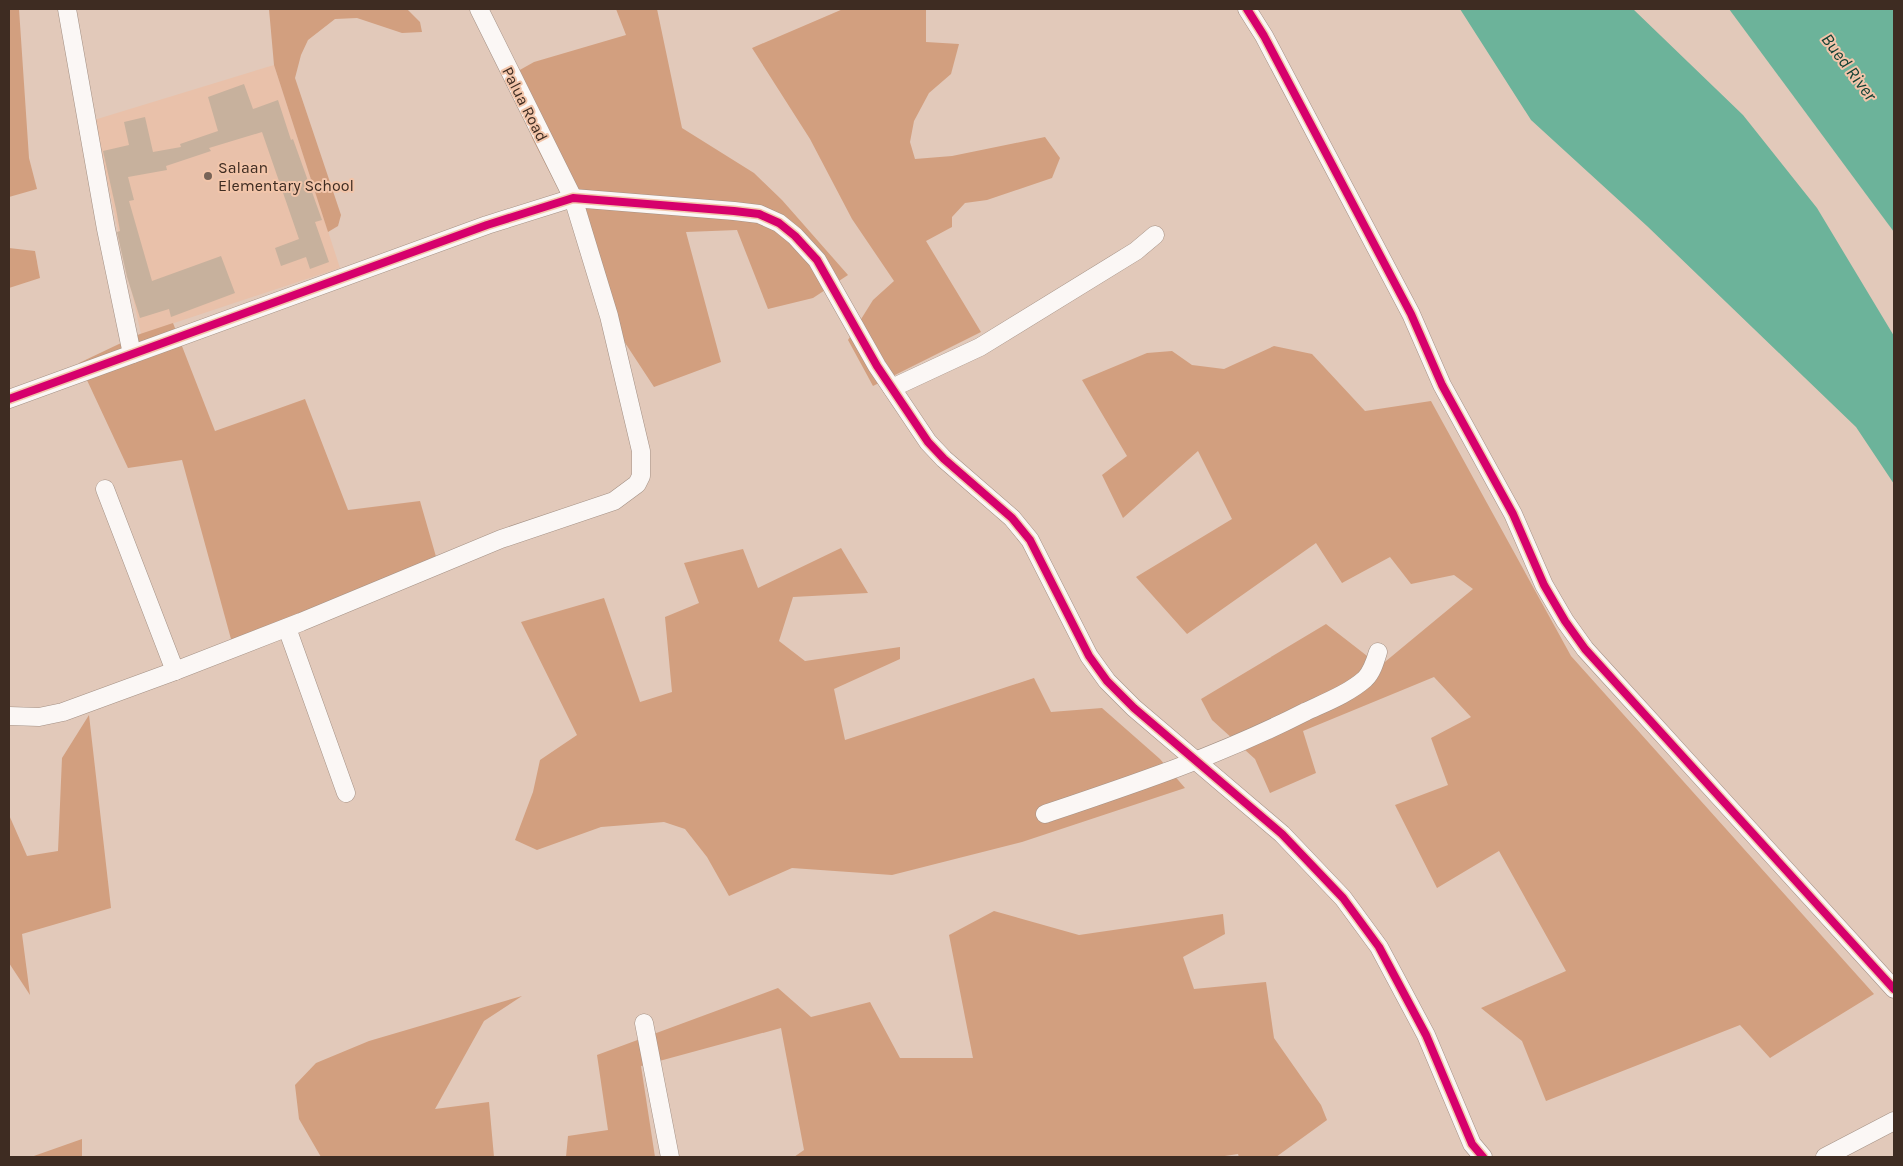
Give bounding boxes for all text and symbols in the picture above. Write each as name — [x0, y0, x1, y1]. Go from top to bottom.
water label: Bued River — [1816, 29, 1882, 106]
street label: Palua Road — [498, 63, 552, 145]
place label: Salaan Elementary School — [218, 158, 354, 195]
marker: Salaan Elementary School — [202, 170, 214, 182]

